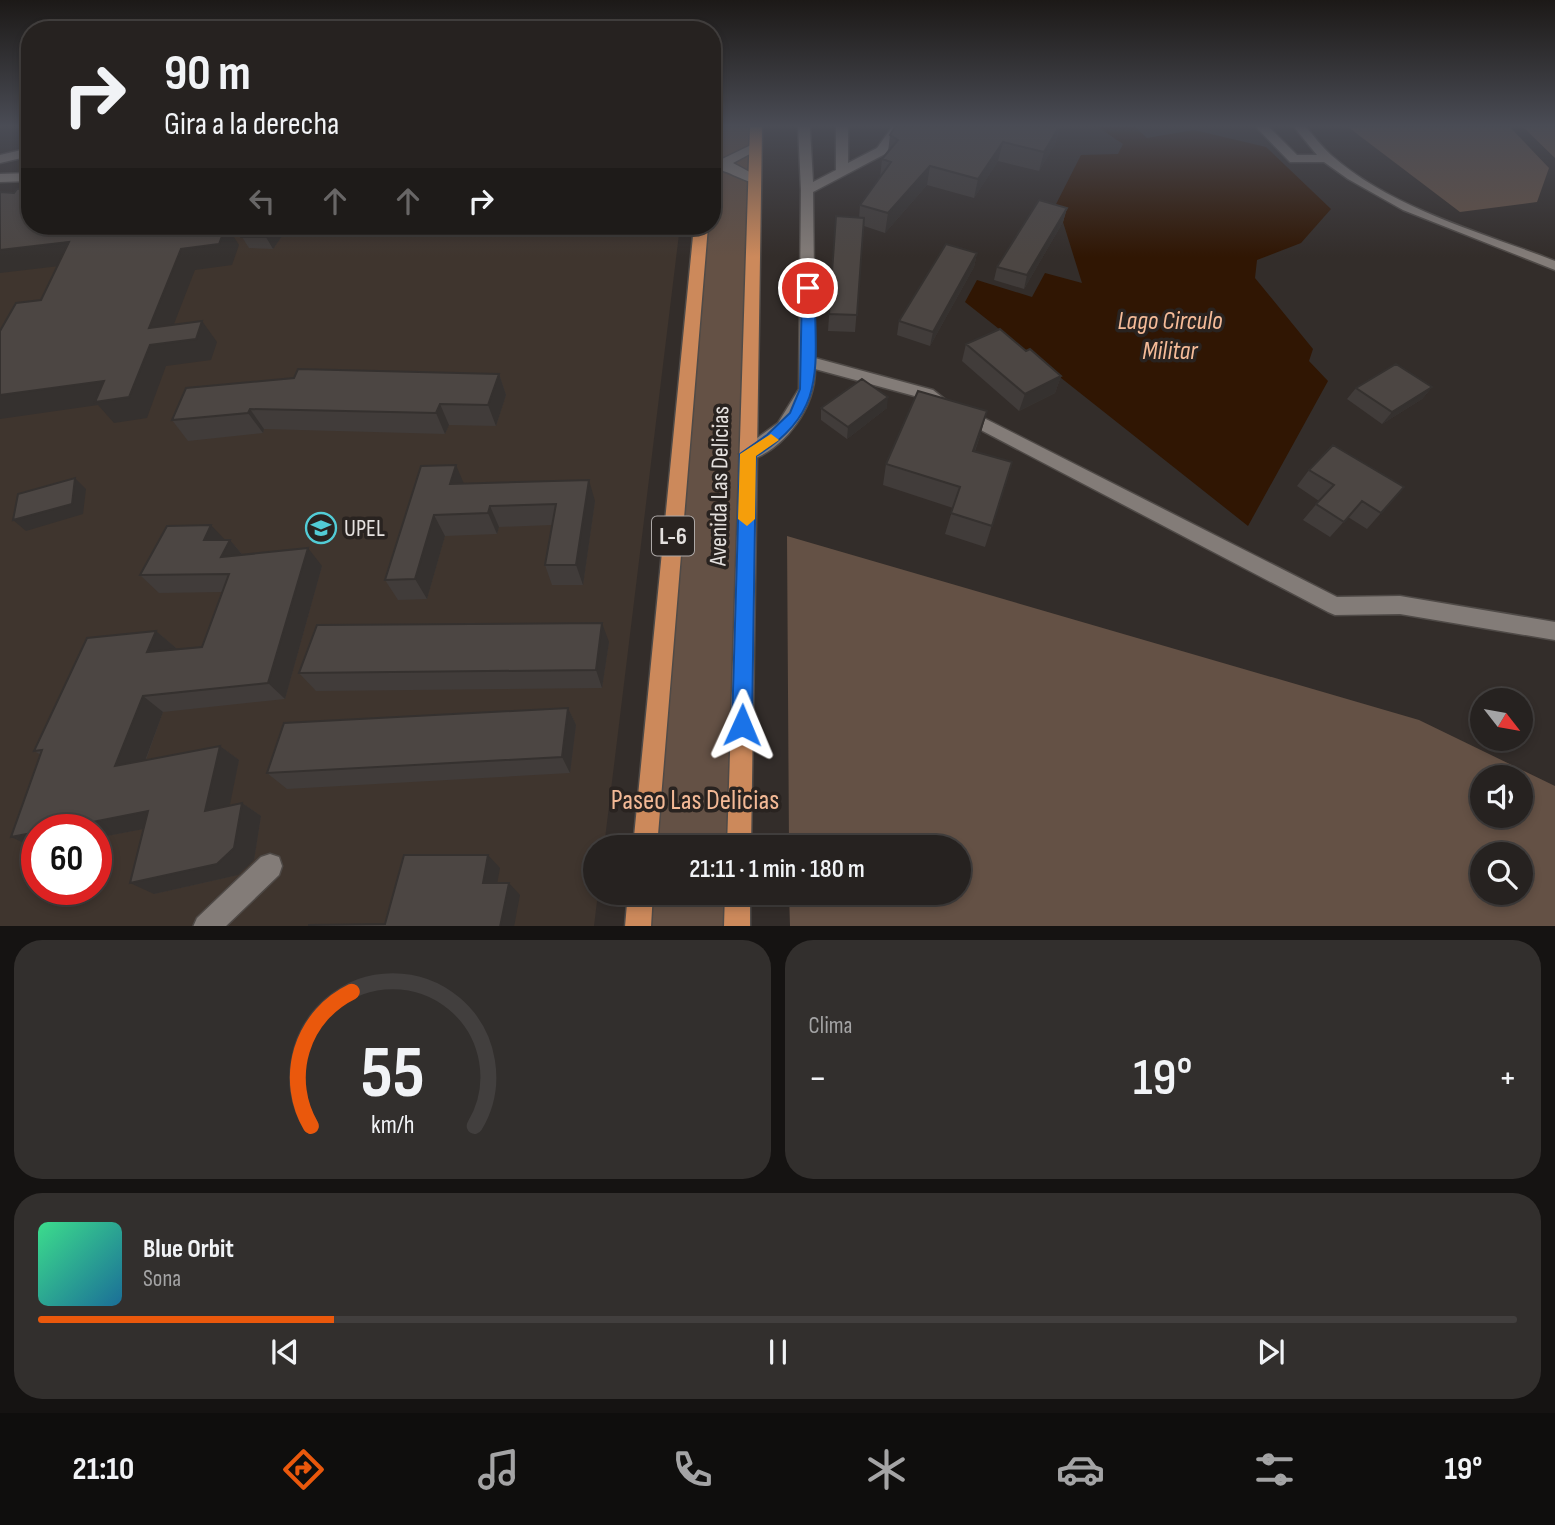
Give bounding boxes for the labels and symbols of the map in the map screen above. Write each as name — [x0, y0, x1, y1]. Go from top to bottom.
pin — [778, 258, 838, 318]
water label: Lago Circulo Militar — [1117, 306, 1223, 367]
street label: Avenida Las Delicias — [704, 406, 735, 567]
school or university icon: UPEL — [304, 511, 338, 545]
place label: UPEL — [344, 514, 385, 543]
road number: L-6 — [652, 516, 694, 556]
position arrow — [705, 688, 779, 762]
north arrow — [1470, 688, 1533, 751]
park label: Paseo Las Delicias — [611, 784, 779, 817]
speed limit sign: 60 — [21, 814, 112, 905]

